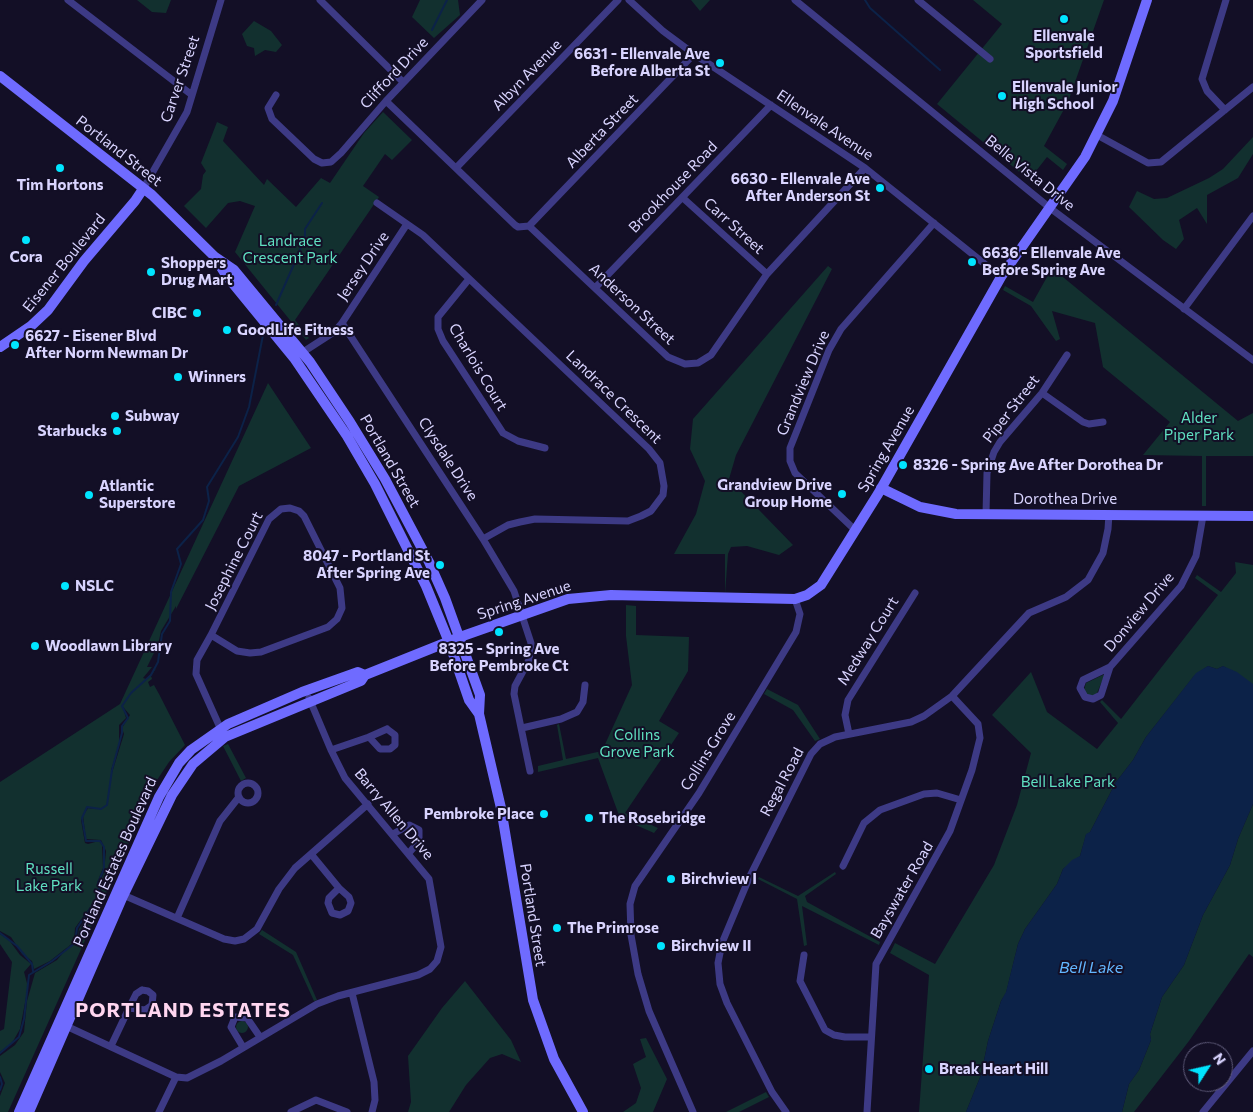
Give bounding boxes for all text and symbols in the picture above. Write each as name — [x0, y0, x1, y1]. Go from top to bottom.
marker: Ellenvale Sportsfield — [1058, 13, 1070, 25]
place label: Ellenvale Sportsfield — [1025, 27, 1103, 62]
street label: Carver Street — [157, 33, 203, 125]
street label: Clifford Drive — [356, 33, 432, 113]
street label: Albyn Avenue — [489, 36, 565, 114]
place label: 6631 - Ellenvale Ave Before Alberta St — [574, 45, 710, 80]
marker: 6631 - Ellenvale Ave Before Alberta St — [714, 57, 726, 69]
place label: Ellenvale Junior High School — [1012, 78, 1118, 113]
street label: Ellenvale Avenue — [773, 86, 877, 164]
street label: Alberta Street — [562, 90, 642, 172]
marker: Ellenvale Junior High School — [996, 90, 1008, 102]
street label: Portland Street — [72, 112, 166, 190]
street label: Belle Vista Drive — [982, 131, 1078, 215]
street label: Brookhouse Road — [625, 138, 721, 236]
marker: Tim Hortons — [54, 162, 66, 174]
place label: 6630 - Ellenvale Ave After Anderson St — [731, 170, 870, 205]
place label: Tim Hortons — [16, 176, 104, 194]
marker: 6630 - Ellenvale Ave After Anderson St — [874, 182, 886, 194]
street label: Carr Street — [700, 194, 768, 258]
street label: Eisener Boulevard — [19, 210, 109, 316]
street label: Jersey Drive — [333, 228, 393, 304]
park label: Landrace Crescent Park — [242, 232, 338, 267]
marker: Cora — [20, 234, 32, 246]
place label: 6636 - Ellenvale Ave Before Spring Ave — [982, 244, 1121, 279]
place label: Cora — [9, 248, 43, 266]
place label: Shoppers Drug Mart — [161, 254, 233, 289]
marker: 6636 - Ellenvale Ave Before Spring Ave — [966, 256, 978, 268]
street label: Anderson Street — [585, 260, 679, 348]
marker: Shoppers Drug Mart — [145, 266, 157, 278]
place label: CIBC — [152, 304, 187, 322]
marker: CIBC — [191, 307, 203, 319]
street label: Charlois Court — [445, 320, 511, 414]
place label: GoodLife Fitness — [237, 321, 354, 339]
marker: GoodLife Fitness — [221, 324, 233, 336]
place label: 6627 - Eisener Blvd After Norm Newman Dr — [25, 327, 188, 362]
street label: Grandview Drive — [773, 328, 833, 438]
marker: 6627 - Eisener Blvd After Norm Newman Dr — [9, 339, 21, 351]
street label: Landrace Crescent — [562, 347, 666, 447]
place label: Winners — [188, 368, 246, 386]
marker: Winners — [172, 371, 184, 383]
street label: Piper Street — [979, 371, 1043, 447]
street label: Spring Avenue — [854, 402, 918, 496]
place label: Subway — [125, 407, 179, 425]
park label: Alder Piper Park — [1164, 409, 1234, 444]
marker: Subway — [109, 410, 121, 422]
street label: Portland Street — [356, 411, 424, 511]
street label: Clysdale Drive — [414, 414, 482, 504]
place label: Starbucks — [37, 422, 107, 440]
marker: Starbucks — [111, 425, 123, 437]
place label: 8326 - Spring Ave After Dorothea Dr — [913, 456, 1163, 474]
marker: 8326 - Spring Ave After Dorothea Dr — [897, 459, 909, 471]
place label: Grandview Drive Group Home — [717, 476, 832, 511]
place label: Atlantic Superstore — [99, 477, 175, 512]
marker: Grandview Drive Group Home — [836, 488, 848, 500]
marker: Atlantic Superstore — [83, 489, 95, 501]
street label: Dorothea Drive — [1013, 490, 1117, 508]
street label: Josephine Court — [201, 509, 267, 613]
place label: 8047 - Portland St After Spring Ave — [303, 547, 430, 582]
marker: 8047 - Portland St After Spring Ave — [434, 559, 446, 571]
street label: Donview Drive — [1100, 568, 1178, 656]
street label: Spring Avenue — [475, 576, 573, 624]
place label: NSLC — [75, 577, 114, 595]
marker: NSLC — [59, 580, 71, 592]
street label: Medway Court — [834, 593, 902, 689]
marker: 8325 - Spring Ave Before Pembroke Ct — [493, 626, 505, 638]
place label: Woodlawn Library — [45, 637, 172, 655]
marker: Woodlawn Library — [29, 640, 41, 652]
place label: 8325 - Spring Ave Before Pembroke Ct — [429, 640, 569, 675]
street label: Collins Grove — [677, 708, 739, 794]
park label: Collins Grove Park — [599, 726, 675, 761]
street label: Regal Road — [756, 745, 808, 819]
street label: Barry Allen Drive — [351, 765, 437, 863]
park label: Bell Lake Park — [1021, 773, 1115, 791]
street label: Portland Estates Boulevard — [69, 774, 161, 950]
place label: Pembroke Place — [424, 805, 534, 823]
marker: Pembroke Place — [538, 808, 550, 820]
place label: The Rosebridge — [599, 809, 706, 827]
marker: The Rosebridge — [583, 812, 595, 824]
street label: Bayswater Road — [867, 838, 937, 942]
park label: Russell Lake Park — [16, 860, 82, 895]
street label: Portland Street — [516, 862, 550, 968]
place label: Birchview I — [681, 870, 757, 888]
marker: Birchview I — [665, 873, 677, 885]
place label: The Primrose — [567, 919, 659, 937]
marker: The Primrose — [551, 922, 563, 934]
place label: Birchview II — [671, 937, 752, 955]
marker: Birchview II — [655, 940, 667, 952]
water label: Bell Lake — [1059, 958, 1123, 978]
district label: PORTLAND ESTATES — [73, 998, 293, 1022]
north arrow — [1183, 1042, 1233, 1092]
text: N — [1210, 1050, 1230, 1068]
place label: Break Heart Hill — [939, 1060, 1048, 1078]
marker: Break Heart Hill — [923, 1063, 935, 1075]

